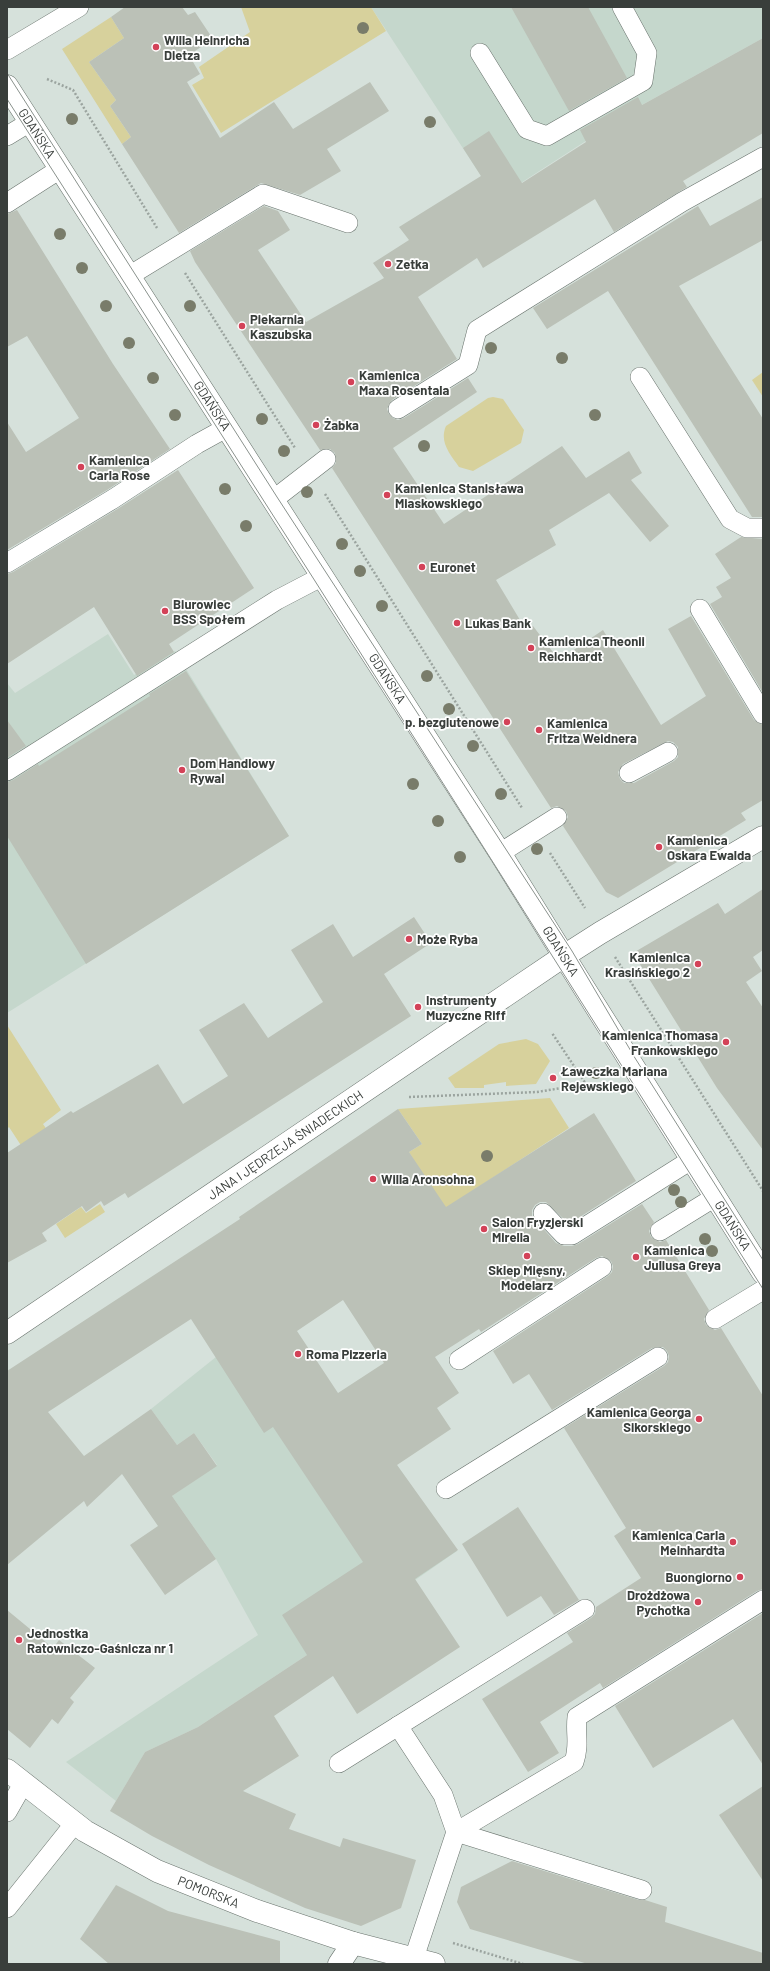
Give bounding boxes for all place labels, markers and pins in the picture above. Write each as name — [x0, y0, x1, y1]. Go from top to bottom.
place label: Willa Heinricha Dietza — [164, 32, 250, 63]
marker: Willa Heinricha Dietza — [151, 42, 161, 52]
place label: Zetka — [396, 256, 429, 272]
marker: Zetka — [383, 259, 393, 269]
place label: Piekarnia Kaszubska — [250, 311, 312, 342]
marker: Piekarnia Kaszubska — [237, 321, 247, 331]
place label: Kamienica Maxa Rosentala — [359, 367, 449, 398]
marker: Kamienica Maxa Rosentala — [346, 377, 356, 387]
place label: Żabka — [324, 417, 359, 433]
marker: Żabka — [311, 420, 321, 430]
place label: Kamienica Carla Rose — [89, 452, 150, 483]
marker: Kamienica Carla Rose — [76, 462, 86, 472]
place label: Kamienica Stanisława Miaskowskiego — [395, 480, 524, 511]
marker: Kamienica Stanisława Miaskowskiego — [382, 490, 392, 500]
place label: Euronet — [430, 559, 476, 575]
marker: Euronet — [417, 562, 427, 572]
place label: Biurowiec BSS Społem — [173, 596, 245, 627]
marker: Biurowiec BSS Społem — [160, 606, 170, 616]
place label: Lukas Bank — [465, 615, 531, 631]
marker: Lukas Bank — [452, 618, 462, 628]
place label: Kamienica Theonii Reichhardt — [539, 633, 645, 664]
marker: Kamienica Theonii Reichhardt — [526, 643, 536, 653]
place label: p. bezglutenowe — [405, 714, 499, 730]
place label: Kamienica Fritza Weidnera — [547, 715, 637, 746]
marker: p. bezglutenowe — [502, 717, 512, 727]
marker: Kamienica Fritza Weidnera — [534, 725, 544, 735]
place label: Dom Handlowy Rywal — [190, 755, 275, 786]
marker: Dom Handlowy Rywal — [177, 765, 187, 775]
place label: Kamienica Oskara Ewalda — [667, 832, 751, 863]
marker: Kamienica Oskara Ewalda — [654, 842, 664, 852]
place label: Może Ryba — [417, 931, 478, 947]
marker: Może Ryba — [404, 934, 414, 944]
place label: Kamienica Krasińskiego 2 — [605, 949, 690, 980]
marker: Kamienica Krasińskiego 2 — [693, 959, 703, 969]
place label: Instrumenty Muzyczne Riff — [426, 992, 506, 1023]
marker: Instrumenty Muzyczne Riff — [413, 1002, 423, 1012]
place label: Kamienica Thomasa Frankowskiego — [602, 1027, 718, 1058]
marker: Kamienica Thomasa Frankowskiego — [721, 1037, 731, 1047]
place label: Ławeczka Mariana Rejewskiego — [560, 1063, 668, 1094]
marker: Ławeczka Mariana Rejewskiego — [548, 1073, 558, 1083]
place label: Willa Aronsohna — [381, 1171, 474, 1187]
marker: Willa Aronsohna — [368, 1174, 378, 1184]
place label: Salon Fryzjerski Mirella — [492, 1214, 583, 1245]
marker: Salon Fryzjerski Mirella — [479, 1224, 489, 1234]
place label: Kamienica Juliusa Greya — [644, 1242, 721, 1273]
marker: Sklep Mięsny, Modelarz — [522, 1251, 532, 1261]
marker: Kamienica Juliusa Greya — [631, 1252, 641, 1262]
place label: Sklep Mięsny, Modelarz — [488, 1262, 566, 1293]
place label: Roma Pizzeria — [306, 1346, 387, 1362]
marker: Roma Pizzeria — [293, 1349, 303, 1359]
place label: Kamienica Georga Sikorskiego — [587, 1404, 691, 1435]
marker: Kamienica Georga Sikorskiego — [694, 1414, 704, 1424]
place label: Kamienica Carla Meinhardta — [632, 1527, 725, 1558]
marker: Kamienica Carla Meinhardta — [728, 1537, 738, 1547]
place label: Buongiorno — [666, 1569, 732, 1585]
marker: Buongiorno — [735, 1572, 745, 1582]
place label: Drożdżowa Pychotka — [627, 1587, 690, 1618]
marker: Drożdżowa Pychotka — [693, 1597, 703, 1607]
place label: Jednostka Ratowniczo-Gaśnicza nr 1 — [27, 1625, 173, 1656]
marker: Jednostka Ratowniczo-Gaśnicza nr 1 — [14, 1635, 24, 1645]

